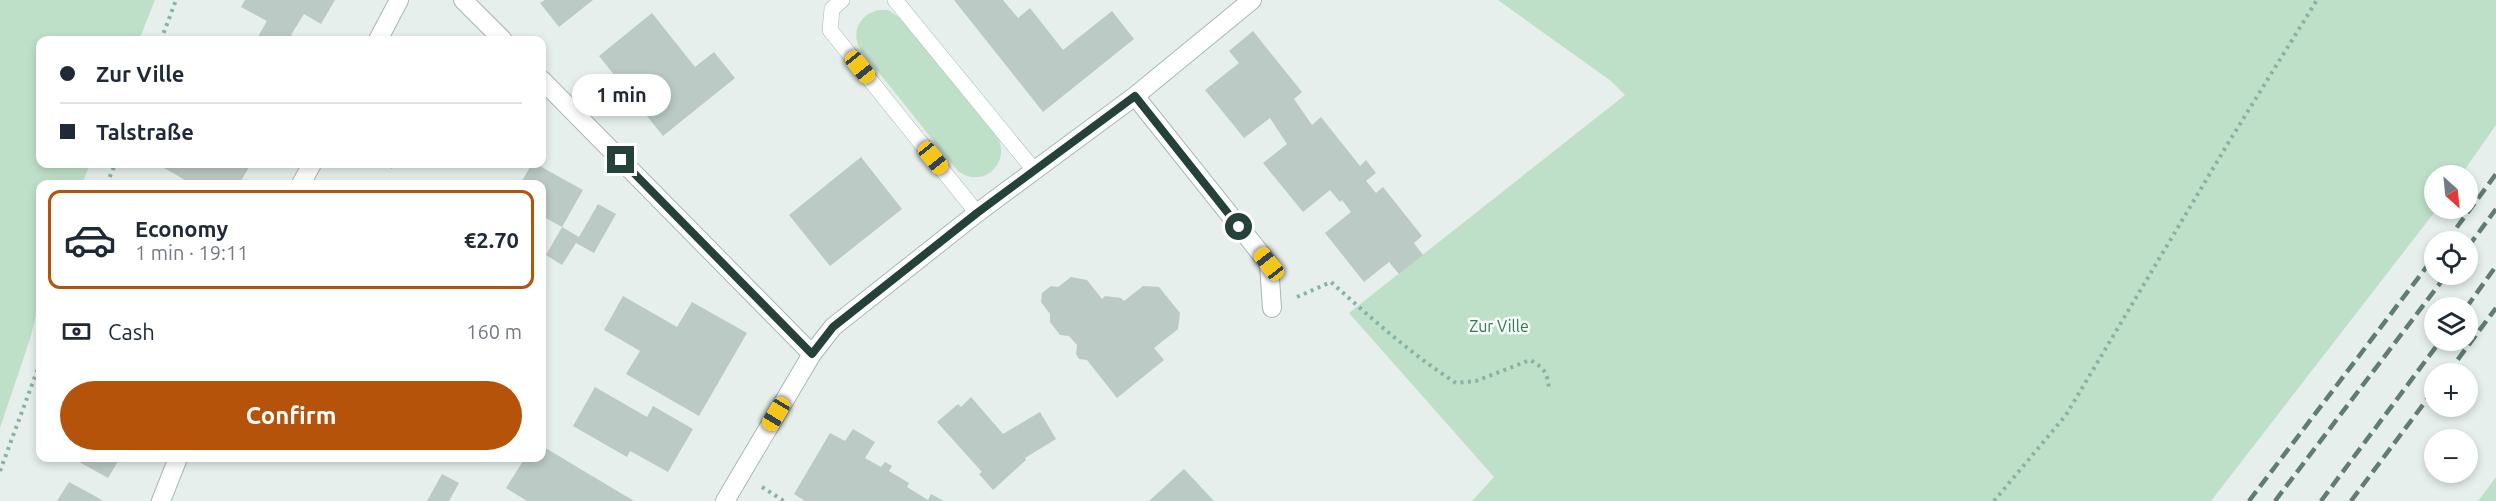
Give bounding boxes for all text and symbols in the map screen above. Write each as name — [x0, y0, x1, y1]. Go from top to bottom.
car — [842, 47, 878, 87]
text: Zur Ville — [96, 61, 185, 86]
callout: 1 min — [572, 73, 670, 115]
text: 1 min — [596, 83, 647, 106]
text: Talstraße — [96, 119, 194, 144]
car — [915, 138, 951, 178]
route end — [607, 146, 634, 173]
north arrow — [2424, 165, 2478, 219]
map controls — [2424, 165, 2478, 483]
icon: car — [63, 213, 117, 267]
route start — [1225, 213, 1252, 240]
text: Economy — [135, 216, 228, 241]
text: €2.70 — [464, 227, 519, 252]
button: locate — [2424, 231, 2478, 285]
text: 1 min · 19:11 — [135, 241, 249, 264]
car — [1251, 244, 1287, 284]
button: layers — [2424, 297, 2478, 351]
icon: cash — [60, 315, 93, 348]
park label: Zur Ville — [1469, 317, 1529, 335]
text: Cash — [108, 319, 155, 344]
text: 160 m — [466, 320, 522, 343]
button: + — [2424, 363, 2478, 417]
button: Confirm — [60, 381, 522, 450]
car — [759, 394, 793, 434]
button: − — [2424, 429, 2478, 483]

